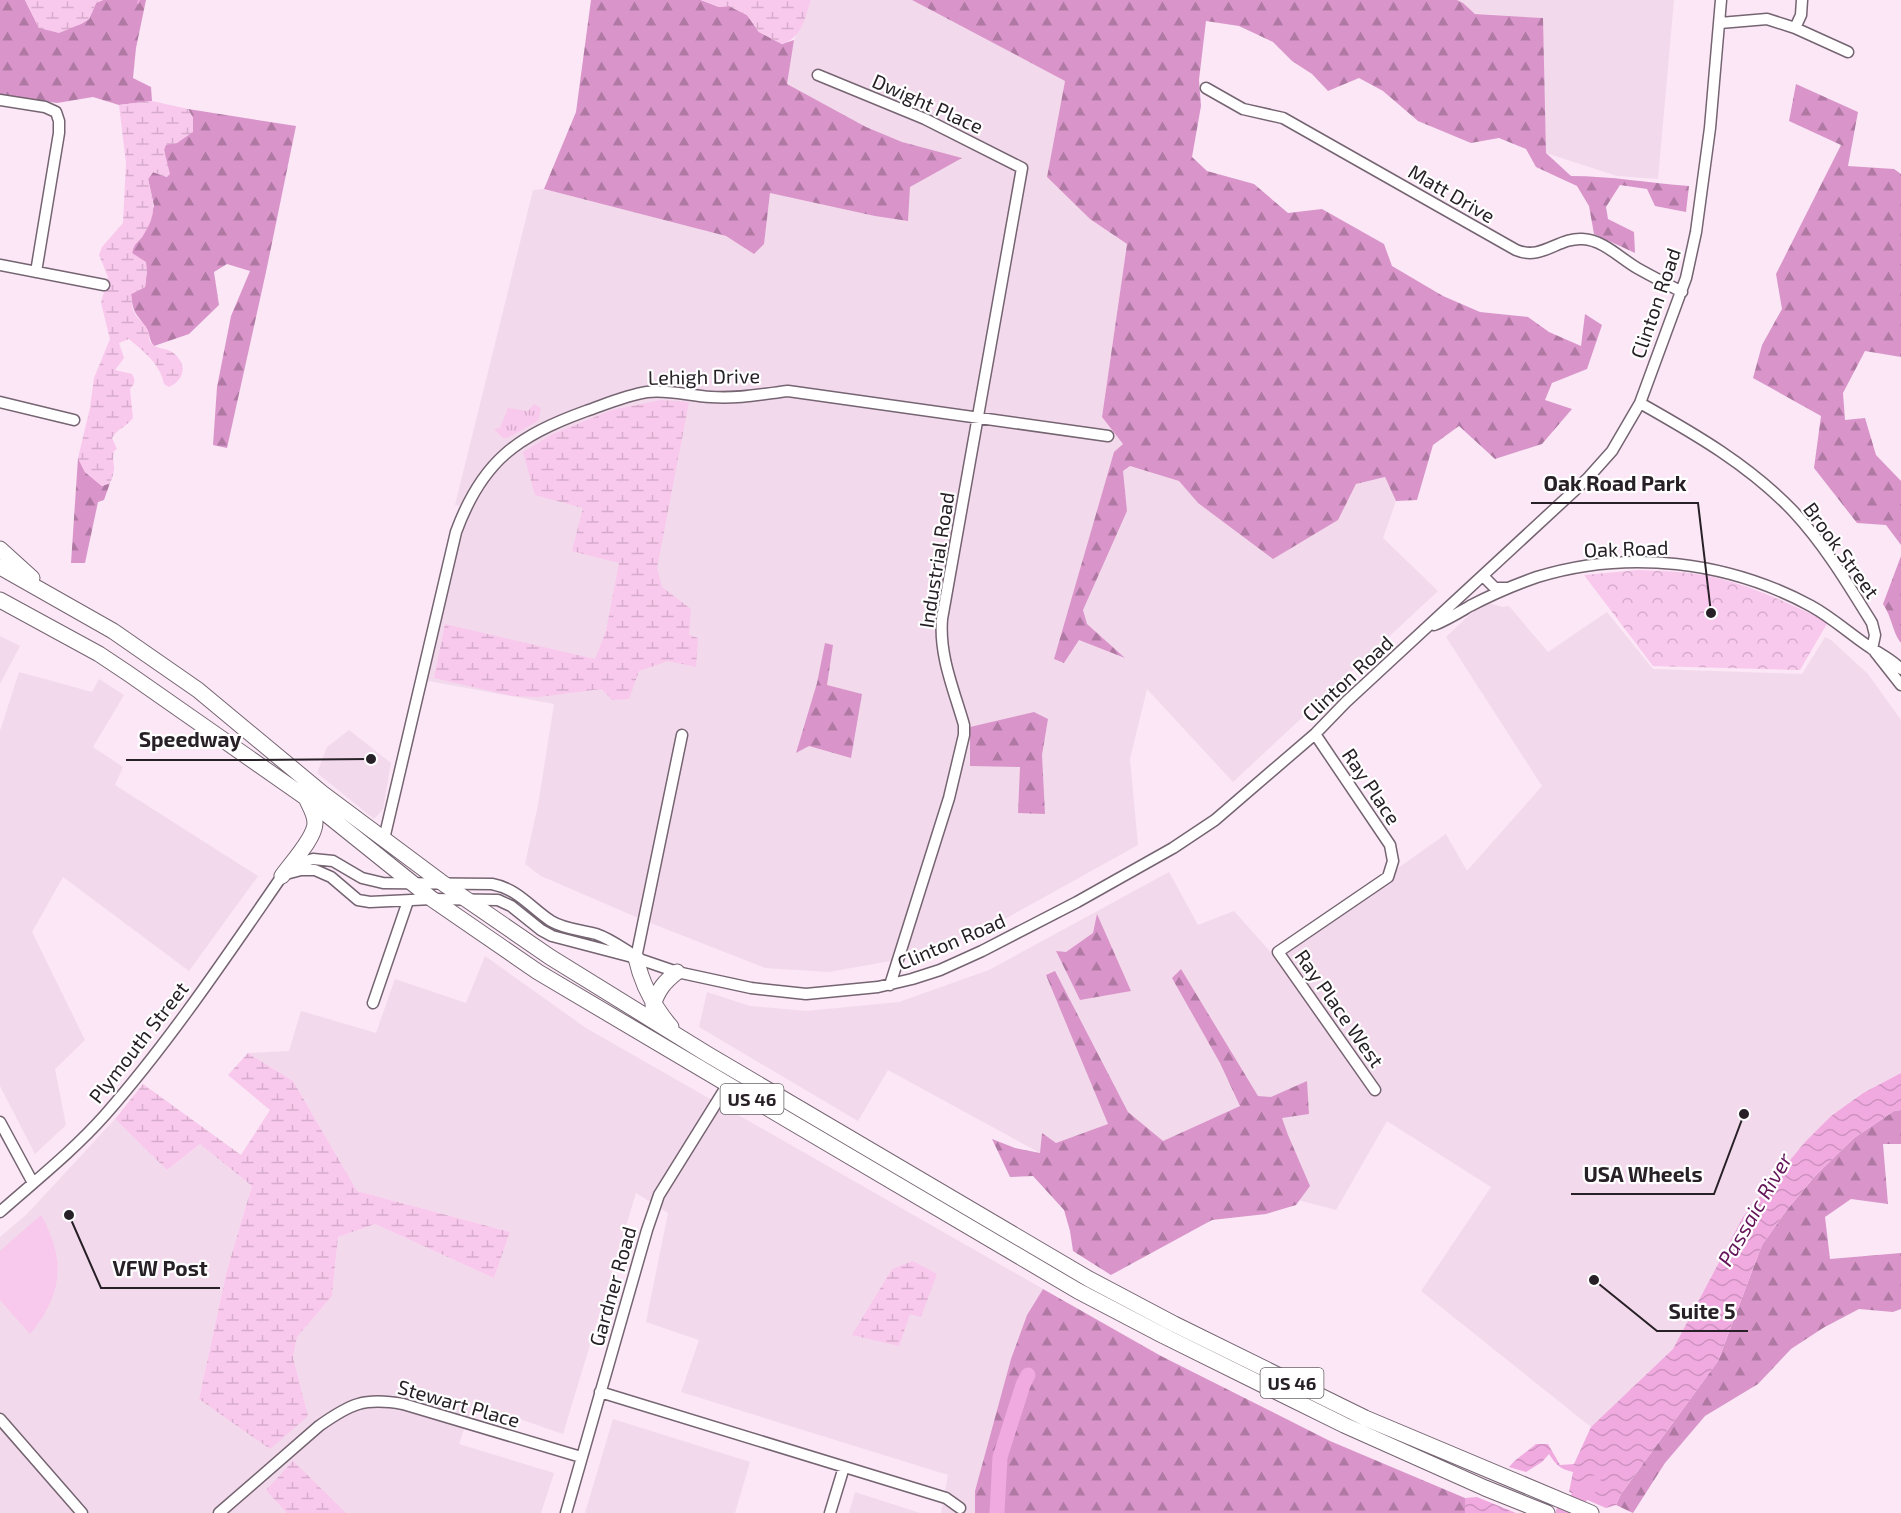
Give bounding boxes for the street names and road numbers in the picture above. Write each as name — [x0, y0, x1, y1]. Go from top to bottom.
street label: Dwight Place — [869, 68, 987, 138]
street label: Matt Drive — [1405, 159, 1499, 227]
street label: Clinton Road — [1625, 245, 1685, 361]
street label: Lehigh Drive — [648, 363, 760, 389]
street label: Industrial Road — [913, 490, 959, 630]
street label: Brook Street — [1799, 497, 1885, 603]
street label: Oak Road — [1583, 535, 1669, 561]
street label: Clinton Road — [1297, 630, 1397, 726]
street label: Ray Place — [1338, 743, 1406, 829]
street label: Clinton Road — [893, 907, 1009, 975]
street label: Ray Place West — [1290, 944, 1390, 1072]
street label: Plymouth Street — [83, 976, 193, 1107]
road number: US 46 — [720, 1084, 783, 1114]
street label: Gardner Road — [583, 1223, 641, 1349]
road number: US 46 — [1260, 1368, 1324, 1398]
street label: Stewart Place — [395, 1374, 523, 1432]

